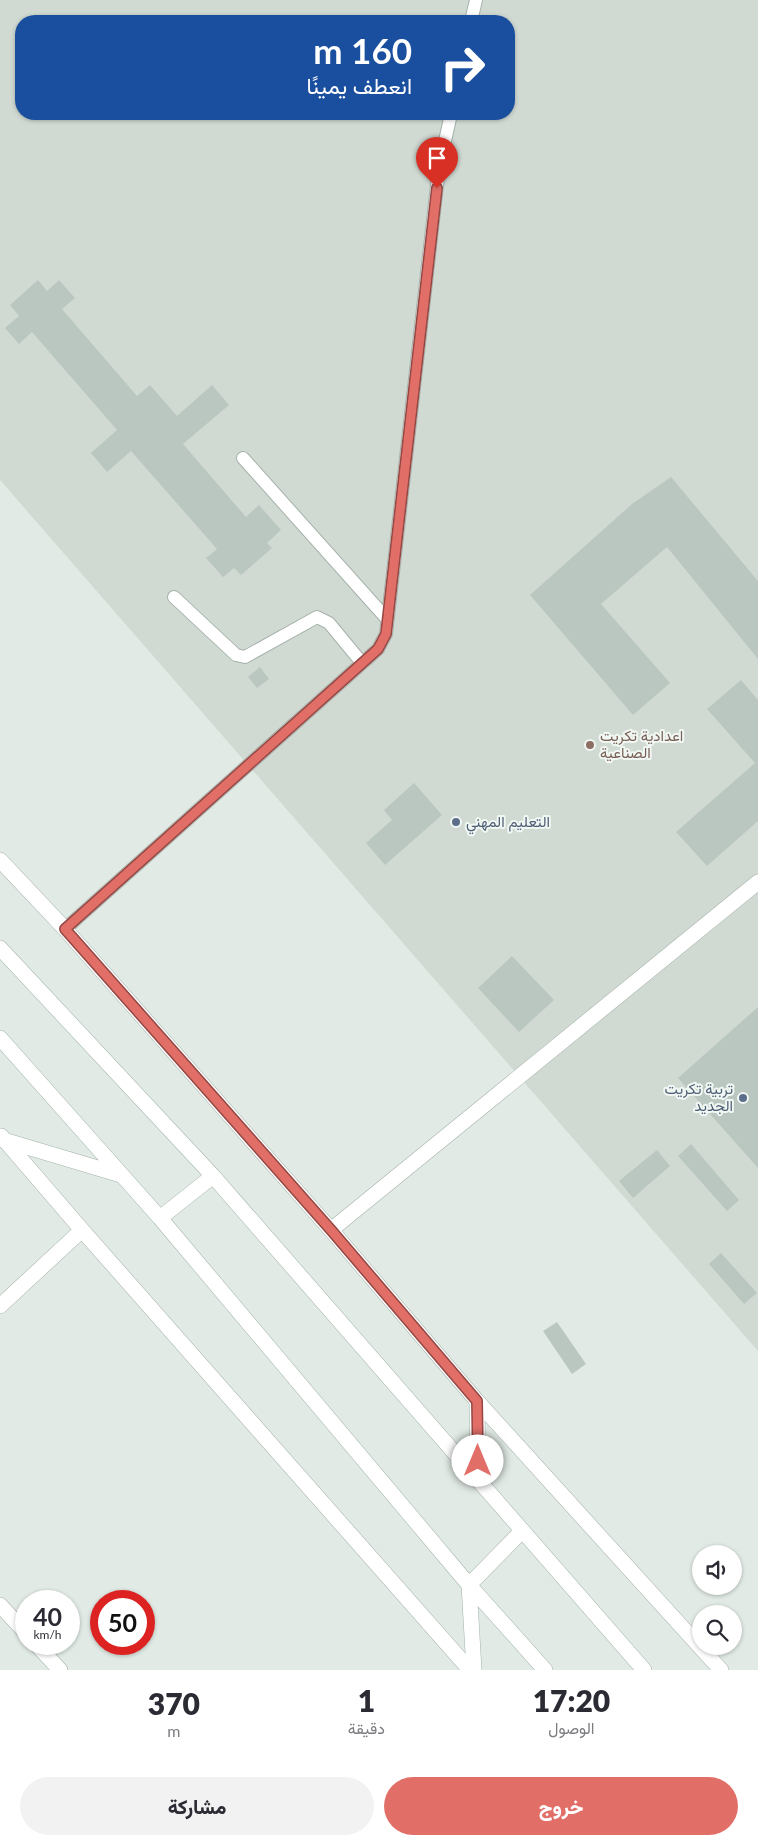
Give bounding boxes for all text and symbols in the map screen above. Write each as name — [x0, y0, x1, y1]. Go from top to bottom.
text: 160 m — [313, 29, 412, 71]
icon: right — [430, 35, 495, 100]
text: انعطف يمينًا — [306, 72, 412, 99]
pin — [416, 137, 458, 188]
icon: arrive — [423, 144, 451, 172]
place label: اعدادية تكريت الصناعية — [600, 726, 683, 762]
marker: اعدادية تكريت الصناعية — [584, 739, 596, 751]
place label: التعليم المهني — [466, 812, 550, 835]
marker: التعليم المهني — [450, 816, 462, 828]
place label: تربية تكريت الجديد — [664, 1079, 733, 1115]
marker: تربية تكريت الجديد — [737, 1092, 749, 1104]
position arrow — [451, 1434, 503, 1486]
map controls — [692, 1545, 742, 1655]
button: sound — [692, 1545, 742, 1595]
speed limit sign: 50 — [90, 1590, 155, 1655]
text: 40 — [33, 1601, 62, 1631]
button: search — [692, 1605, 742, 1655]
text: km/h — [33, 1627, 62, 1642]
text: 1 — [358, 1682, 375, 1718]
text: 17:20 — [533, 1682, 610, 1718]
text: 370 — [148, 1685, 200, 1721]
text: دقيقة — [348, 1718, 385, 1737]
text: الوصول — [548, 1718, 595, 1737]
text: m — [167, 1721, 181, 1740]
button: مشاركة — [20, 1777, 374, 1835]
button: خروج — [384, 1777, 738, 1835]

